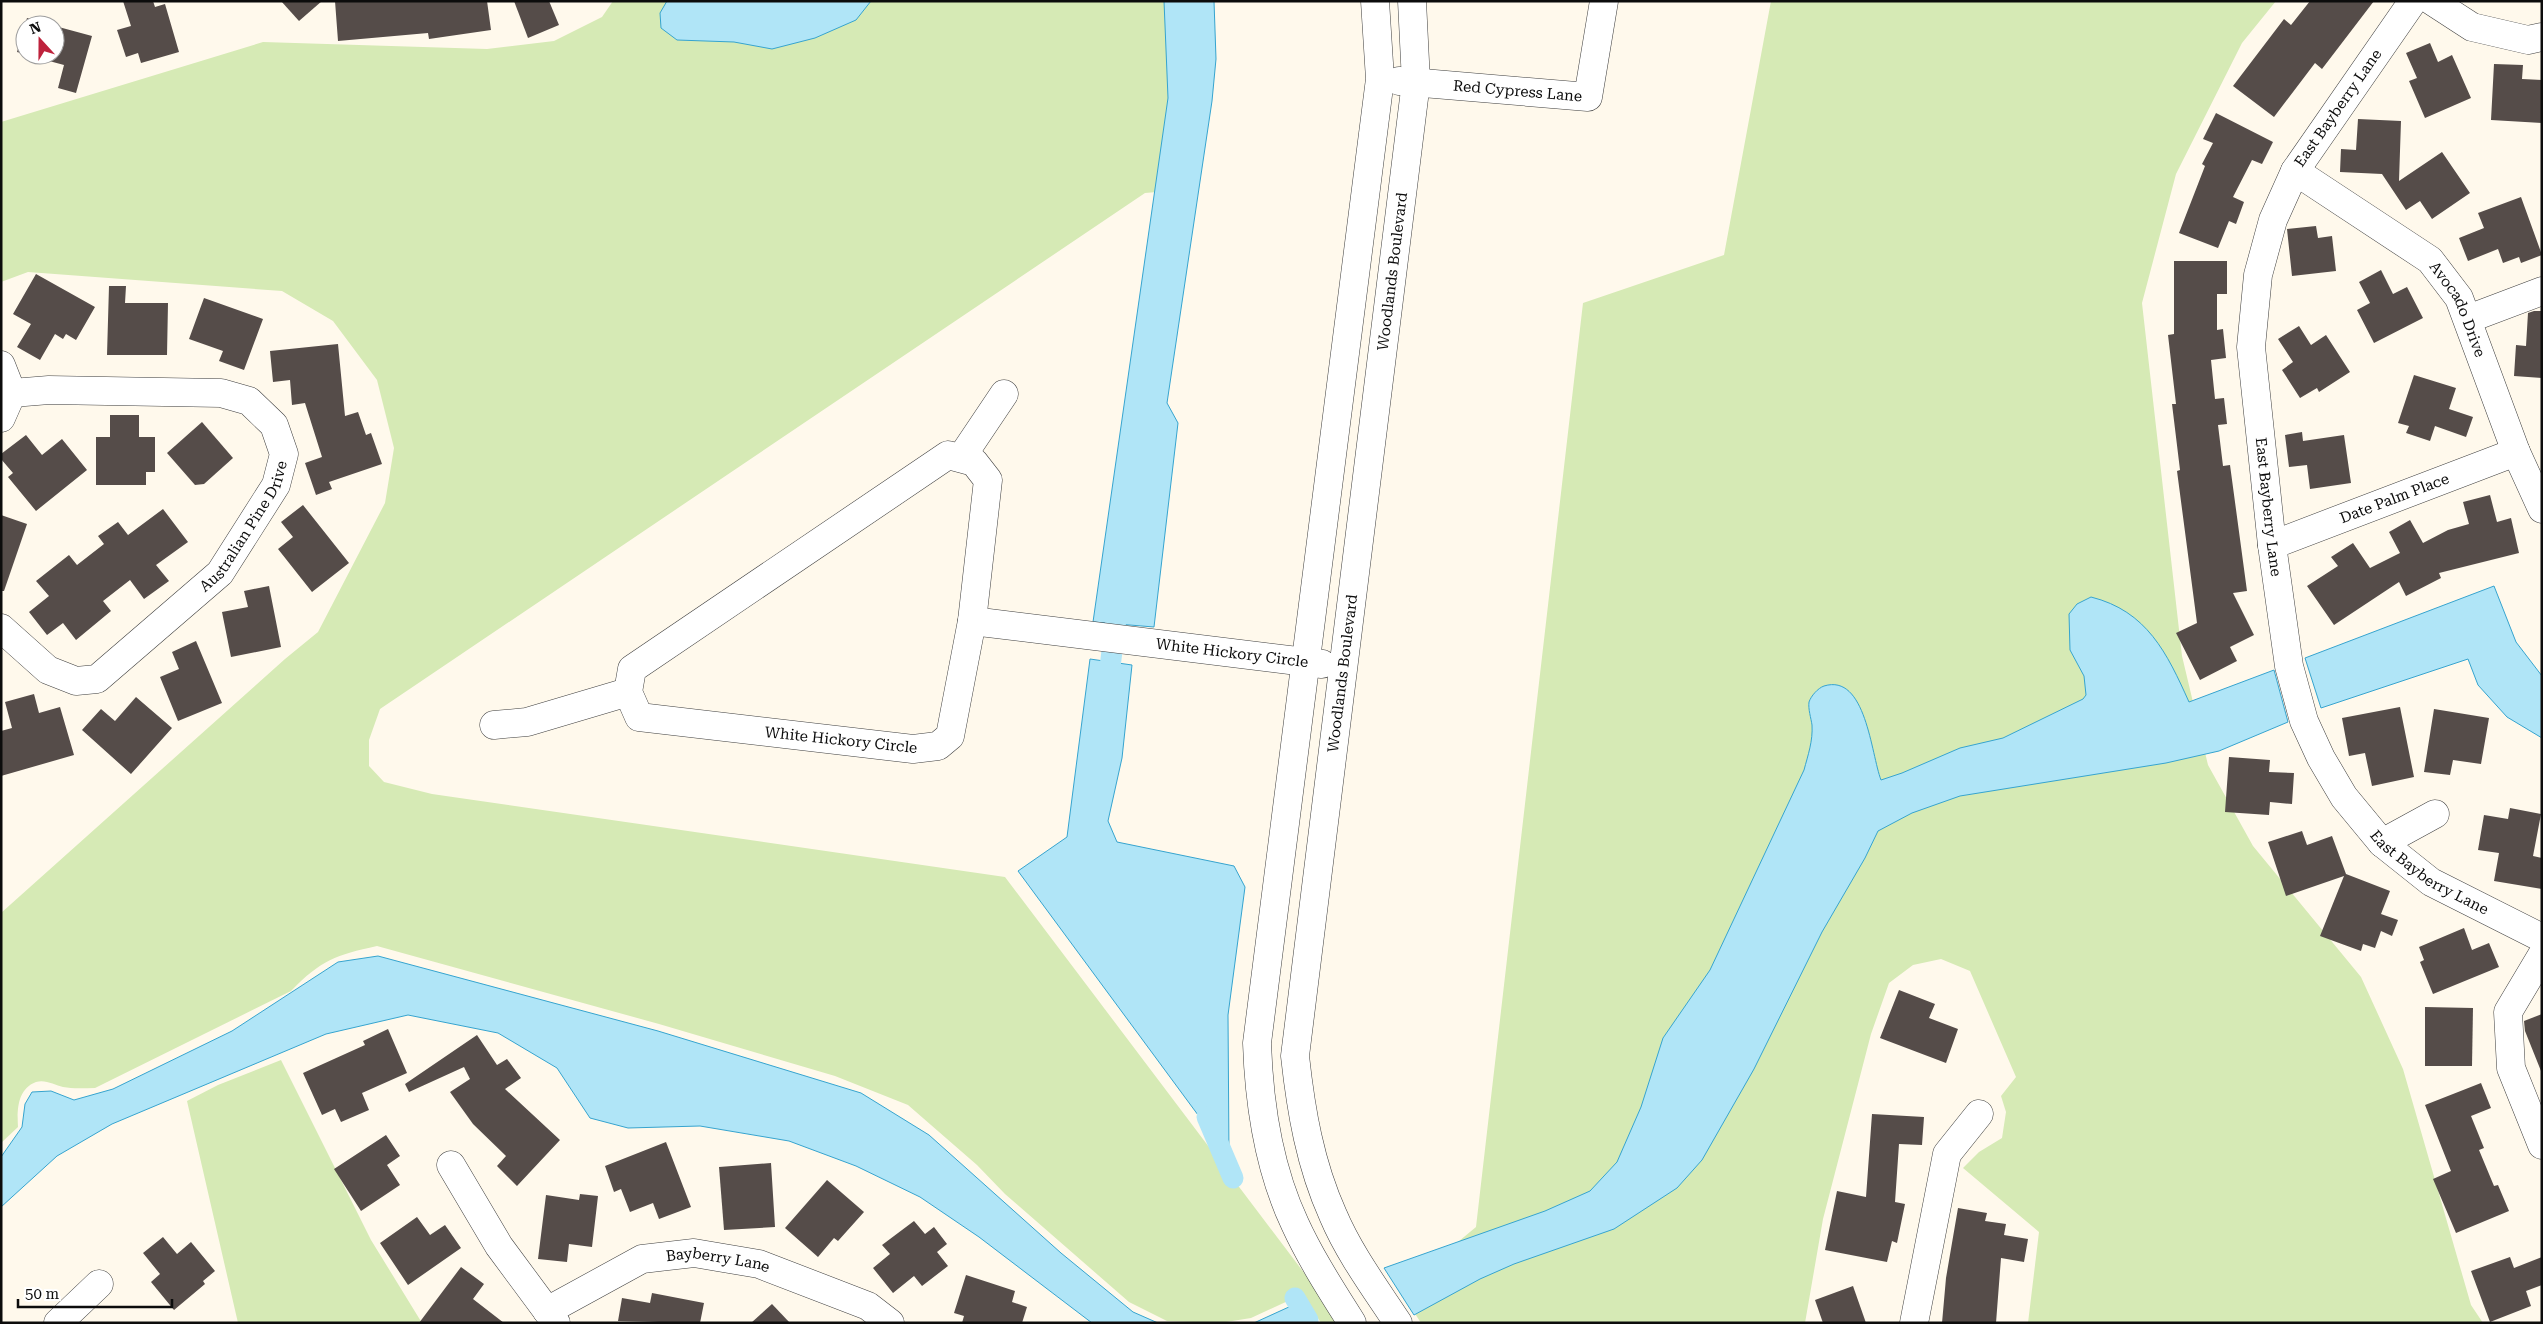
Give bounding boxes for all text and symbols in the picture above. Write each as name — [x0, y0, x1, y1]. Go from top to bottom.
north arrow — [15, 15, 65, 65]
text: N — [27, 18, 43, 37]
street label: East Bayberry Lane — [2291, 46, 2385, 170]
street label: Red Cypress Lane — [1452, 77, 1583, 105]
street label: Woodlands Boulevard — [1374, 191, 1411, 352]
street label: Avocado Drive — [2425, 258, 2489, 360]
street label: East Bayberry Lane — [2252, 437, 2285, 578]
street label: Australian Pine Drive — [196, 459, 291, 596]
street label: Date Palm Place — [2337, 469, 2452, 527]
street label: Woodlands Boulevard — [1324, 593, 1361, 754]
street label: White Hickory Circle — [1155, 635, 1309, 671]
street label: White Hickory Circle — [764, 723, 918, 757]
street label: East Bayberry Lane — [2366, 827, 2492, 919]
street label: Bayberry Lane — [665, 1244, 773, 1276]
scale bar — [18, 1276, 171, 1308]
text: 50 m — [25, 1285, 60, 1303]

